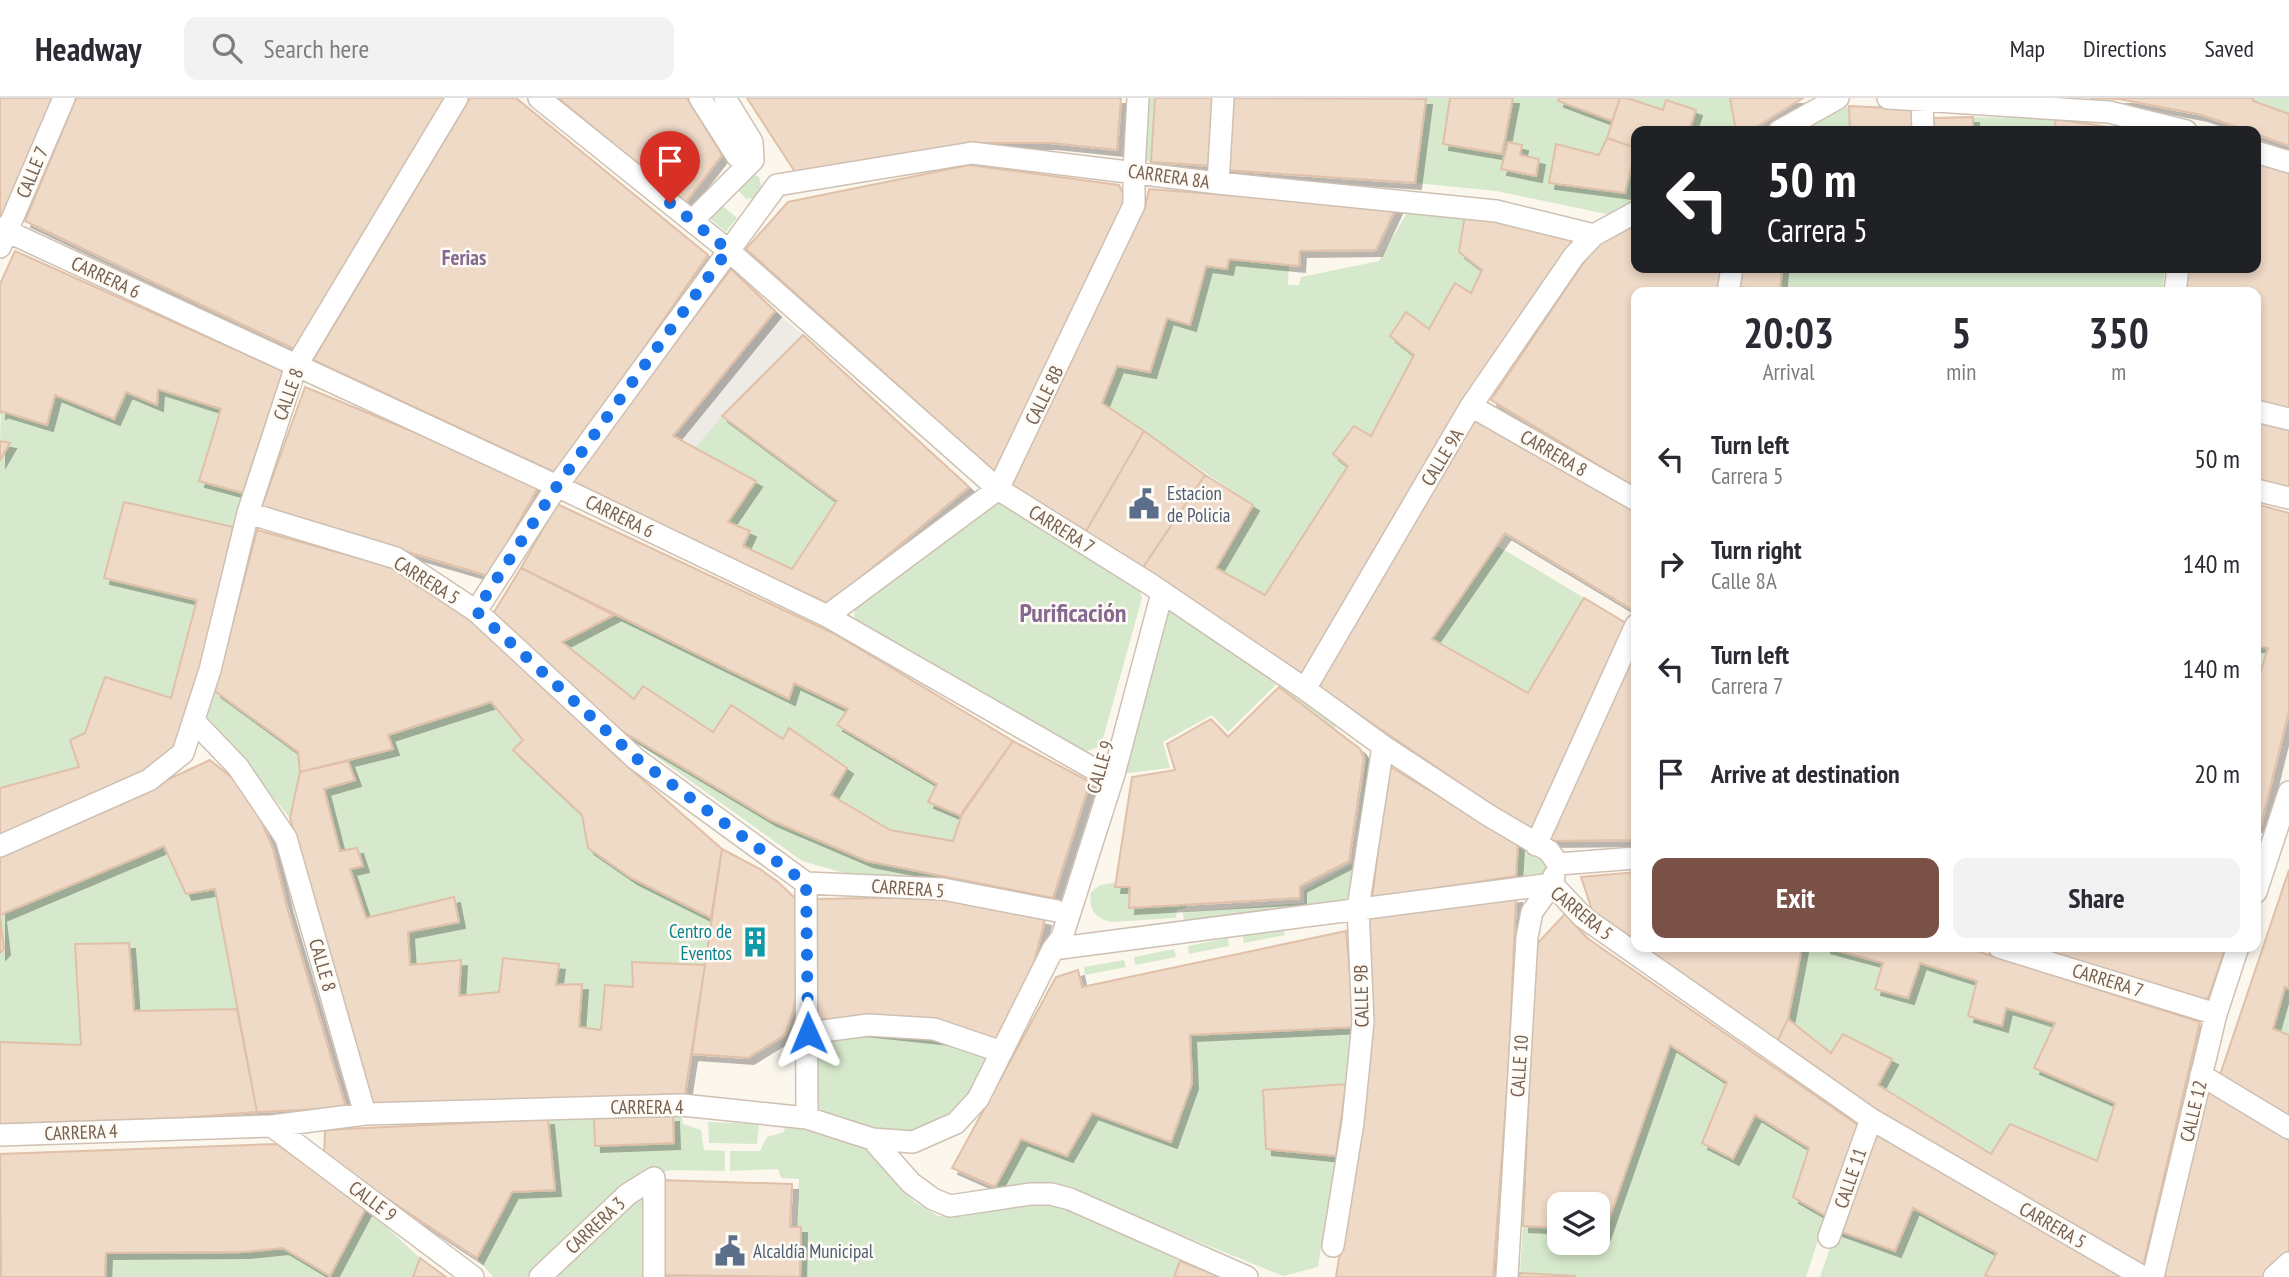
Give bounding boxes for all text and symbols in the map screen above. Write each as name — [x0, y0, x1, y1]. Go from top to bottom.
search box — [184, 17, 674, 80]
text: Headway — [35, 27, 142, 70]
icon: search — [208, 29, 246, 67]
text: Search here — [264, 32, 369, 65]
text: Map — [2010, 33, 2045, 64]
text: Directions — [2083, 33, 2167, 64]
text: Saved — [2205, 33, 2254, 64]
pin — [640, 131, 700, 203]
icon: arrive — [651, 142, 689, 180]
street label: CALLE 7 — [10, 143, 54, 201]
text: 50 m — [1767, 147, 1856, 211]
icon: left — [1652, 154, 1743, 245]
street label: CARRERA 8A — [1127, 158, 1211, 194]
text: Carrera 5 — [1767, 209, 1868, 251]
district label: Ferias — [442, 244, 486, 271]
street label: CARRERA 6 — [68, 251, 144, 303]
text: 20:03 — [1743, 305, 1834, 360]
text: 5 — [1951, 305, 1971, 360]
text: 350 — [2089, 305, 2149, 360]
text: Arrival — [1763, 357, 1815, 386]
text: min — [1946, 357, 1976, 386]
text: m — [2111, 357, 2126, 386]
street label: CALLE 8B — [1019, 362, 1069, 428]
street label: CALLE 8 — [268, 365, 308, 423]
street label: CALLE 9A — [1416, 424, 1468, 490]
street label: CARRERA 8 — [1516, 424, 1592, 482]
text: Turn left — [1711, 428, 1789, 461]
icon: left — [1652, 440, 1690, 478]
text: 50 m — [2194, 442, 2240, 475]
text: Carrera 5 — [1711, 461, 1783, 490]
place label: Estacion de Policia — [1167, 481, 1230, 527]
public building icon: Estacion de Policia — [1127, 487, 1161, 521]
street label: CARRERA 6 — [582, 489, 658, 543]
street label: CARRERA 7 — [1025, 499, 1099, 559]
text: Turn right — [1711, 533, 1802, 566]
icon: right — [1652, 545, 1690, 583]
text: 140 m — [2182, 547, 2240, 580]
street label: CARRERA 5 — [390, 550, 464, 610]
text: Calle 8A — [1711, 566, 1777, 595]
district label: Purificación — [1020, 596, 1126, 629]
text: Turn left — [1711, 638, 1789, 671]
icon: left — [1652, 650, 1690, 688]
text: 140 m — [2182, 652, 2240, 685]
text: Carrera 7 — [1711, 671, 1783, 700]
street label: CALLE 9 — [1081, 738, 1119, 796]
icon: arrive — [1652, 755, 1690, 793]
text: Arrive at destination — [1711, 757, 1900, 790]
text: 20 m — [2194, 757, 2240, 790]
button: Exit — [1652, 858, 1939, 938]
button: Share — [1953, 858, 2240, 938]
street label: CARRERA 5 — [871, 873, 945, 903]
street label: CARRERA 5 — [1546, 881, 1618, 945]
place label: Centro de Eventos — [669, 919, 732, 965]
building icon: Centro de Eventos — [738, 925, 772, 959]
street label: CALLE 8 — [304, 936, 342, 994]
street label: CARRERA 7 — [2069, 958, 2147, 1002]
street label: CALLE 9B — [1348, 964, 1374, 1028]
position arrow — [771, 996, 845, 1070]
street label: CALLE 10 — [1505, 1034, 1533, 1098]
street label: CALLE 12 — [2174, 1078, 2212, 1144]
street label: CARRERA 4 — [610, 1095, 684, 1119]
street label: CARRERA 4 — [44, 1119, 118, 1145]
street label: CALLE 11 — [1829, 1145, 1871, 1211]
street label: CALLE 9 — [344, 1175, 402, 1227]
street label: CARRERA 3 — [560, 1191, 630, 1259]
map controls — [1547, 1192, 1610, 1255]
button: layers — [1547, 1192, 1610, 1255]
street label: CARRERA 5 — [2015, 1196, 2091, 1254]
public building icon: Alcaldía Municipal — [713, 1234, 747, 1268]
place label: Alcaldía Municipal — [753, 1239, 874, 1263]

